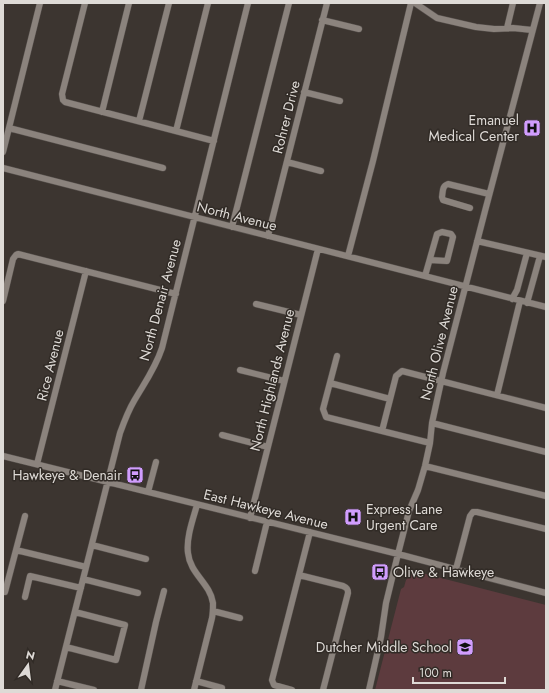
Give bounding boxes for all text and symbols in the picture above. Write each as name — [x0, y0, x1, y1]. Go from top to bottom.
street label: Rohrer Drive — [267, 78, 305, 156]
place label: Emanuel Medical Center — [428, 110, 519, 146]
hospital icon: Emanuel Medical Center — [522, 118, 542, 138]
street label: North Avenue — [195, 196, 279, 236]
street label: North Denair Avenue — [134, 237, 186, 363]
street label: North Olive Avenue — [415, 284, 463, 402]
street label: North Highlands Avenue — [245, 307, 299, 453]
street label: Rice Avenue — [31, 327, 69, 403]
place label: Hawkeye & Denair — [13, 465, 122, 485]
bus stop icon: Hawkeye & Denair — [125, 465, 145, 485]
street label: East Hawkeye Avenue — [202, 484, 330, 534]
place label: Express Lane Urgent Care — [366, 499, 442, 535]
hospital icon: Express Lane Urgent Care — [343, 507, 363, 527]
bus stop icon: Olive & Hawkeye — [370, 562, 390, 582]
place label: Olive & Hawkeye — [393, 562, 494, 582]
place label: Dutcher Middle School — [316, 637, 452, 657]
school or university icon: Dutcher Middle School — [455, 637, 475, 657]
north arrow — [8, 645, 48, 685]
text: N — [24, 646, 37, 664]
scale bar — [413, 659, 505, 685]
text: 100 m — [419, 664, 452, 682]

